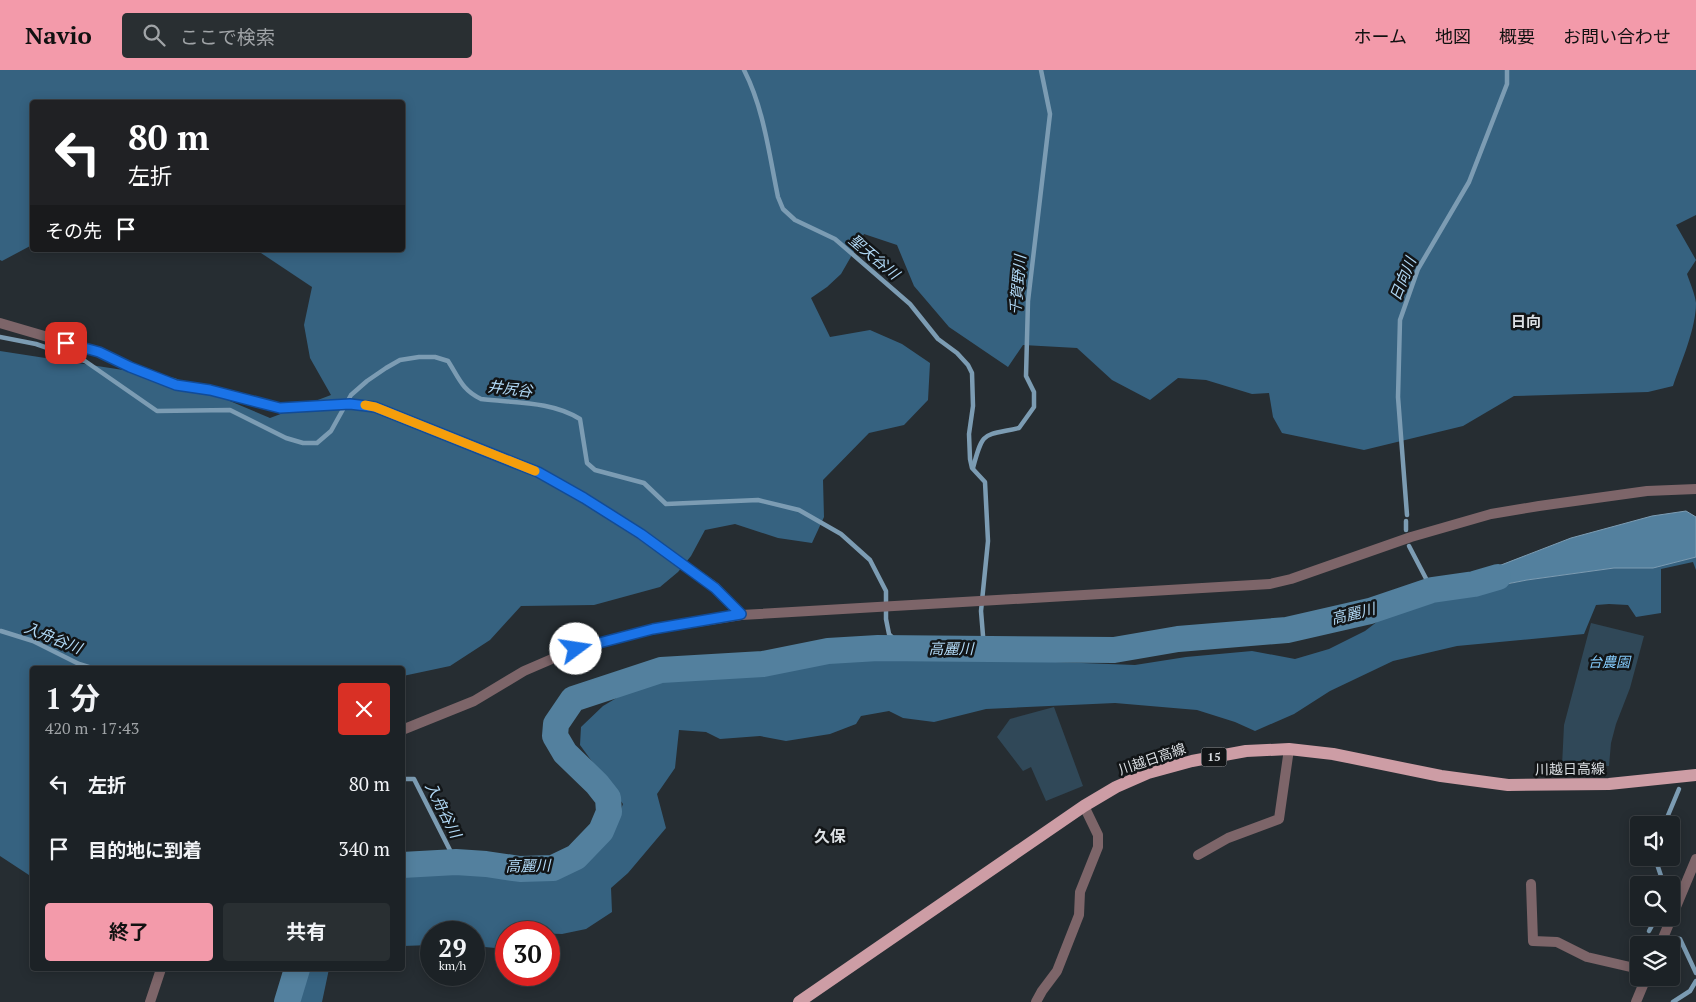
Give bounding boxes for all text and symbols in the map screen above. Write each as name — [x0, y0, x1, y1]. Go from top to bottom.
search box — [122, 13, 472, 58]
text: Navio — [25, 19, 92, 51]
icon: search — [140, 21, 168, 49]
text: ここで検索 — [180, 24, 275, 49]
text: ホーム — [1354, 24, 1407, 48]
text: 地図 — [1435, 24, 1471, 48]
text: 概要 — [1499, 24, 1535, 48]
text: お問い合わせ — [1563, 24, 1671, 48]
text: 80 m — [128, 114, 209, 160]
icon: left — [45, 120, 110, 185]
text: 左折 — [128, 161, 172, 190]
icon: arrive — [112, 215, 140, 243]
text: その先 — [45, 218, 102, 243]
water label: 聖天谷川 — [845, 229, 906, 284]
water label: 千賀野川 — [1004, 252, 1030, 316]
water label: 日向川 — [1384, 252, 1421, 303]
district label: 日向 — [1511, 311, 1541, 331]
pin — [45, 322, 87, 364]
icon: arrive — [52, 329, 80, 357]
water label: 井尻谷 — [487, 375, 536, 401]
water label: 高麗川 — [1328, 597, 1379, 628]
water label: 入舟谷川 — [22, 617, 87, 658]
position arrow — [549, 622, 601, 674]
water label: 高麗川 — [928, 638, 975, 658]
park label: 台農園 — [1588, 652, 1632, 671]
text: 1 分 — [45, 678, 100, 718]
button: close — [338, 683, 390, 735]
text: 420 m · 17:43 — [45, 717, 139, 739]
street label: 川越日高線 — [1116, 738, 1188, 779]
road number: 15 — [1202, 748, 1226, 766]
street label: 川越日高線 — [1535, 758, 1605, 779]
icon: left — [45, 770, 73, 798]
text: 80 m — [349, 771, 390, 796]
text: 左折 — [88, 772, 126, 797]
water label: 入舟谷川 — [421, 778, 467, 843]
map controls — [1630, 816, 1680, 986]
button: sound — [1630, 816, 1680, 866]
district label: 久保 — [814, 825, 846, 847]
icon: arrive — [45, 835, 73, 863]
text: 340 m — [339, 836, 390, 861]
text: 目的地に到着 — [88, 837, 202, 862]
water label: 高麗川 — [505, 855, 553, 875]
button: search — [1630, 876, 1680, 926]
button: 終了 — [45, 903, 213, 961]
button: 共有 — [223, 903, 390, 961]
speed limit sign: 30 — [495, 921, 560, 986]
text: 29 — [438, 931, 467, 964]
button: layers — [1630, 936, 1680, 986]
text: km/h — [439, 958, 466, 973]

